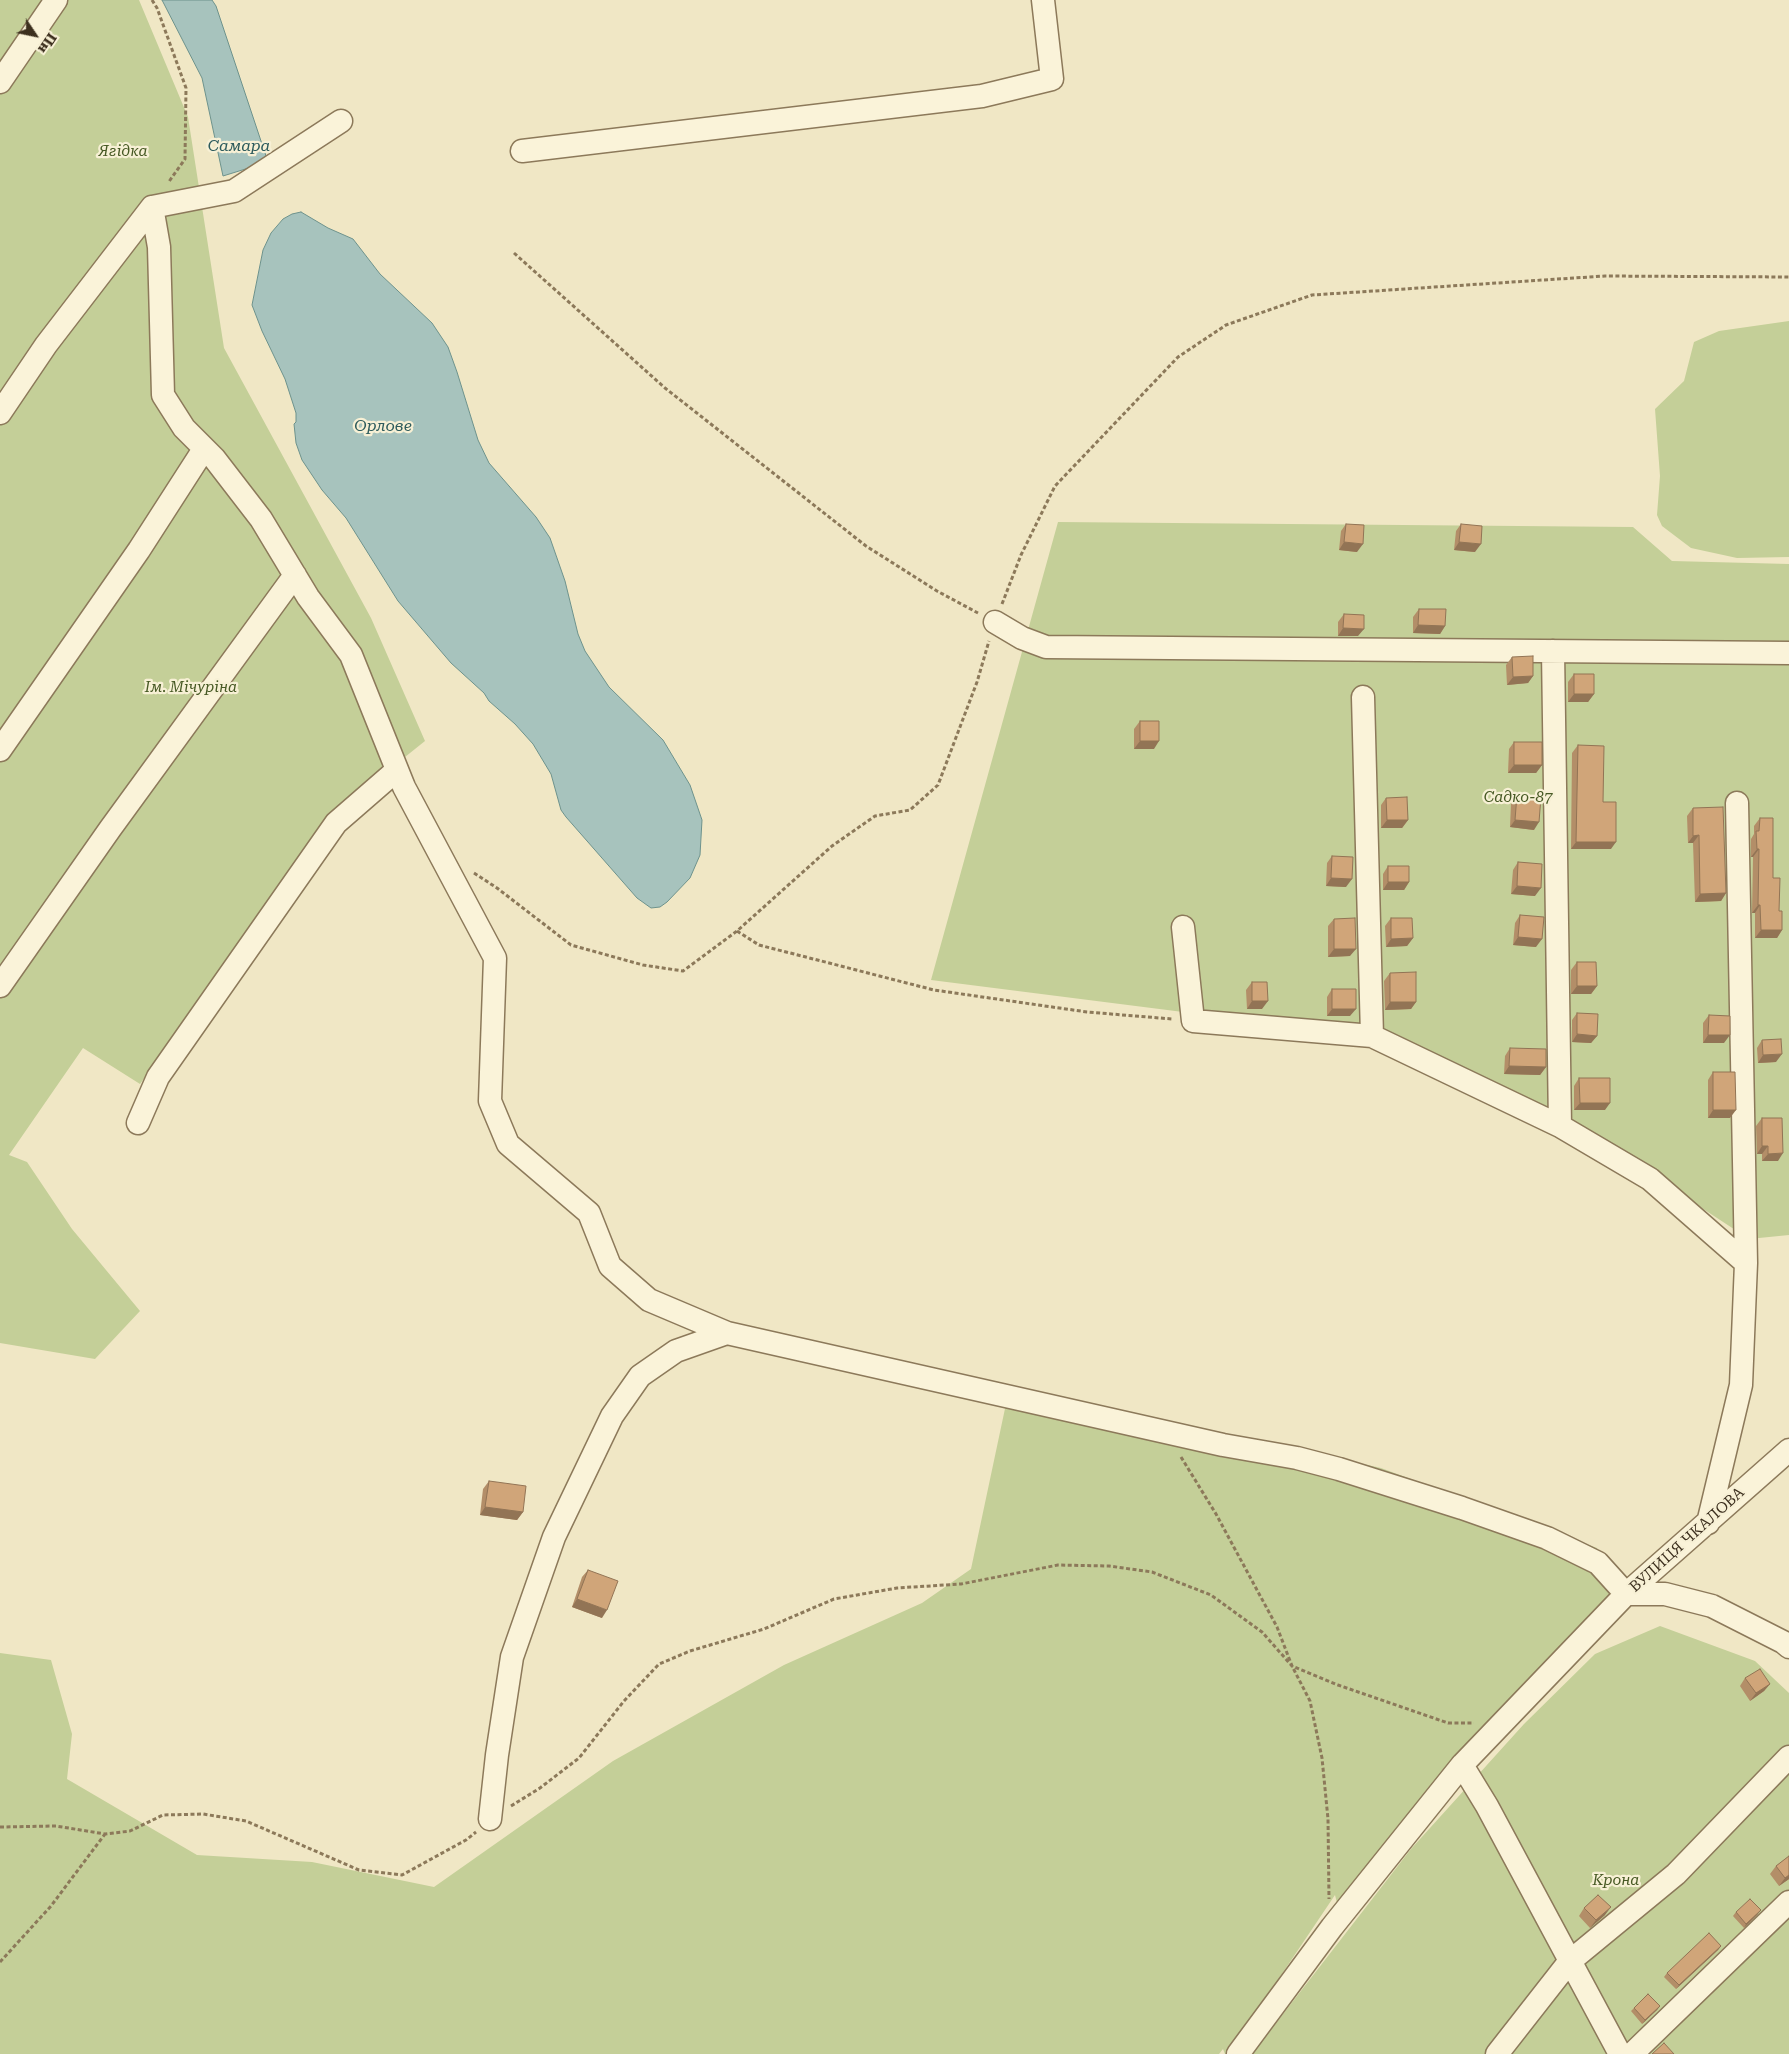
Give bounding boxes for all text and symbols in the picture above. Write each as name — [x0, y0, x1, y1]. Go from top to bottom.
north arrow — [10, 10, 60, 60]
text: Пн — [35, 30, 60, 57]
water label: Самара — [208, 136, 270, 156]
park label: Ягідка — [98, 143, 148, 161]
water label: Орлове — [354, 416, 412, 436]
park label: Ім. Мічуріна — [145, 679, 237, 697]
park label: Садко-87 — [1484, 789, 1552, 807]
street label: ВУЛИЦЯ ЧКАЛОВА — [1626, 1484, 1748, 1596]
park label: Крона — [1593, 1872, 1639, 1890]

